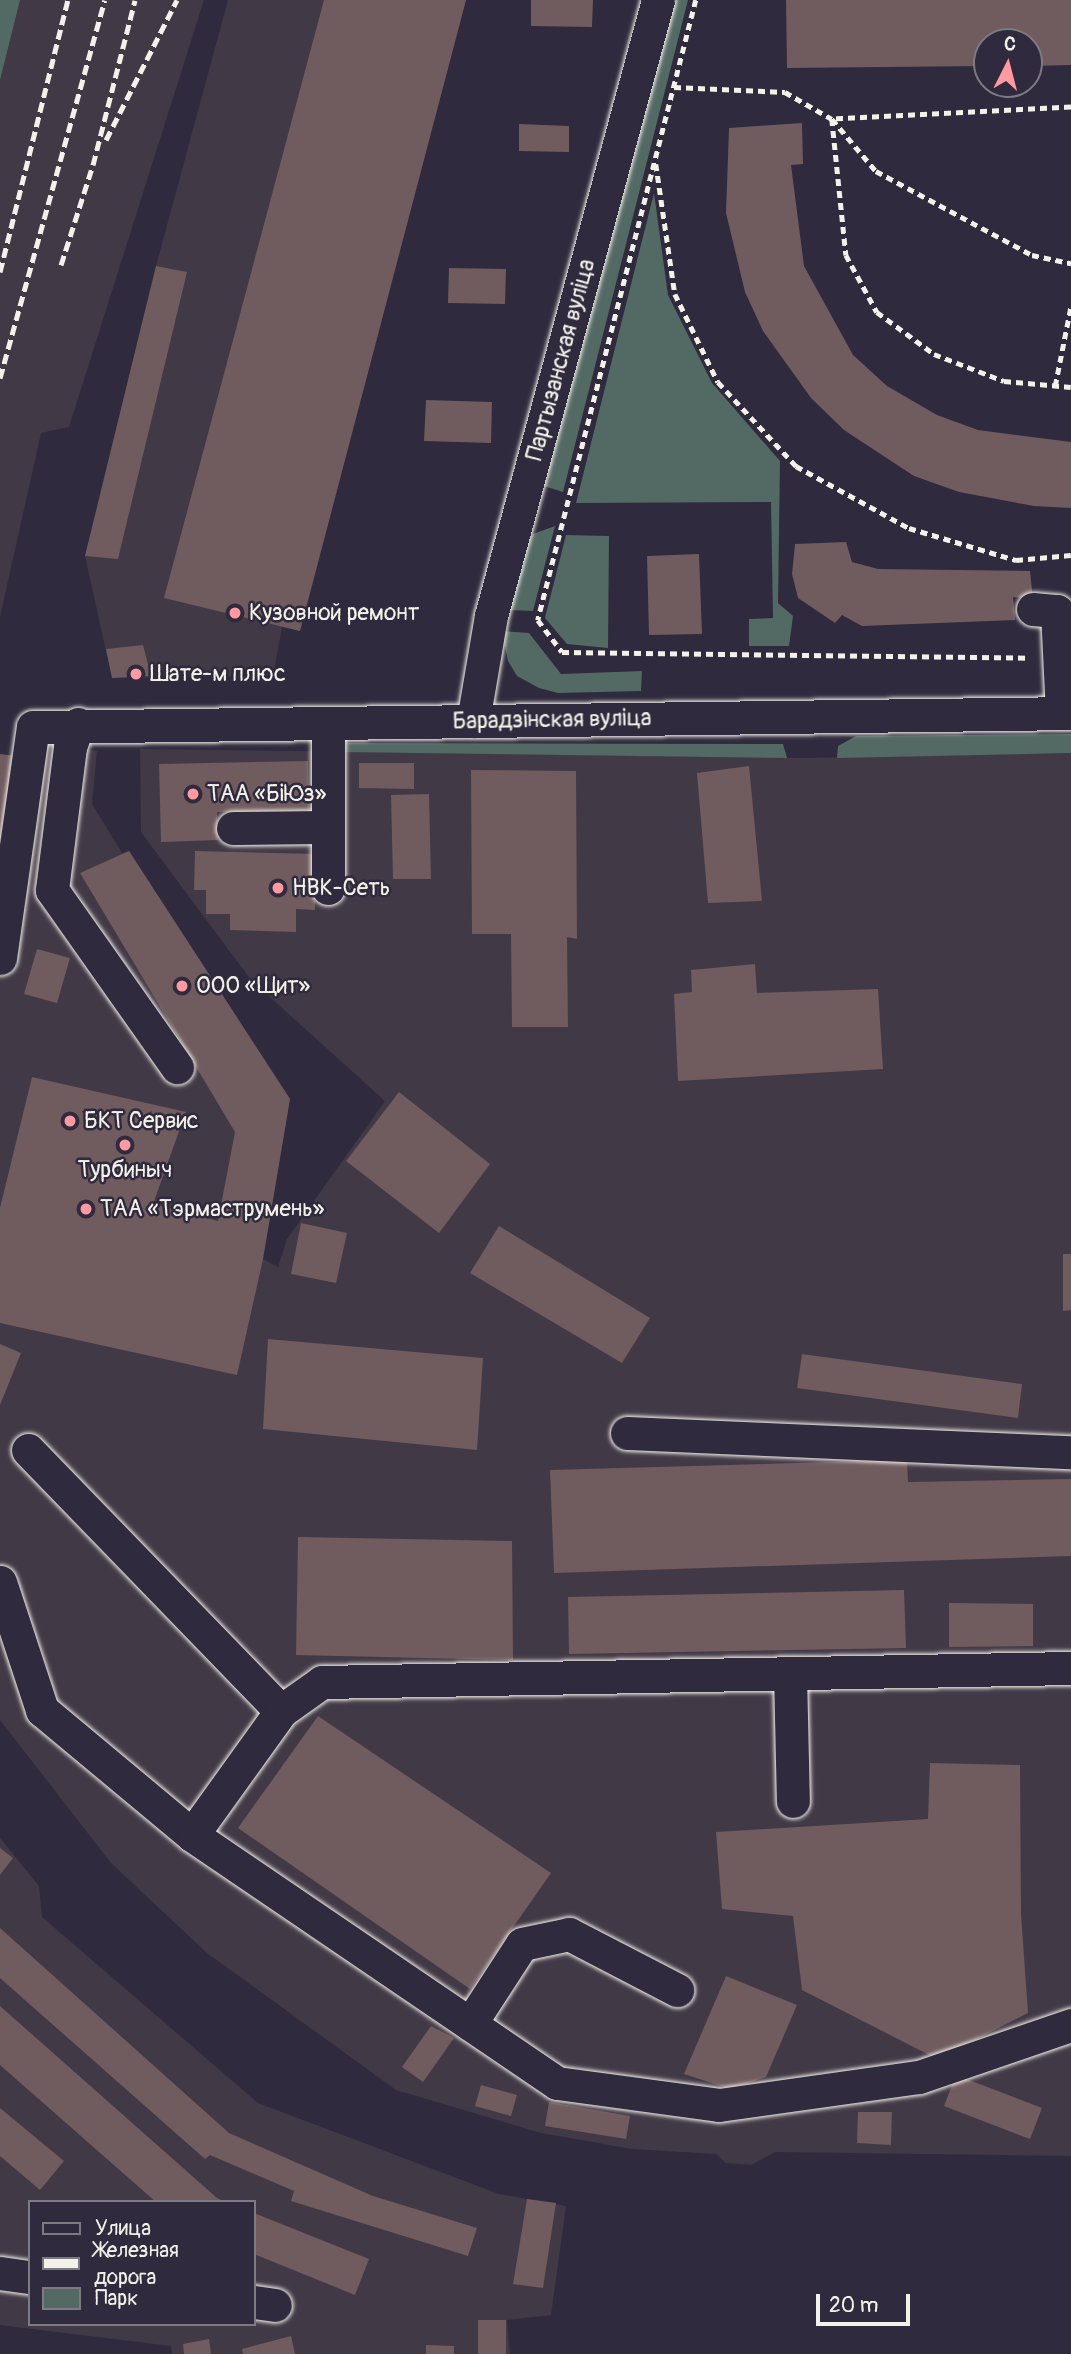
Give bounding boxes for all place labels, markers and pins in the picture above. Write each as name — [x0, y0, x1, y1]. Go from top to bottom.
place label: Кузовной ремонт — [249, 599, 419, 627]
marker: Кузовной ремонт — [227, 605, 243, 621]
place label: Шате-м плюс — [150, 660, 286, 688]
marker: Шате-м плюс — [128, 666, 144, 682]
place label: ТАА «БіЮз» — [207, 780, 326, 808]
marker: ТАА «БіЮз» — [185, 786, 201, 802]
place label: НВК-Сеть — [292, 874, 390, 902]
marker: НВК-Сеть — [270, 880, 286, 896]
place label: ООО «Щит» — [196, 972, 310, 1000]
marker: ООО «Щит» — [174, 978, 190, 994]
place label: БКТ Сервис — [84, 1107, 198, 1135]
marker: БКТ Сервис — [62, 1113, 78, 1129]
marker: Турбиныч — [117, 1137, 133, 1153]
place label: Турбиныч — [78, 1156, 172, 1184]
place label: ТАА «Тэрмаструмень» — [100, 1195, 325, 1223]
marker: ТАА «Тэрмаструмень» — [78, 1201, 94, 1217]

